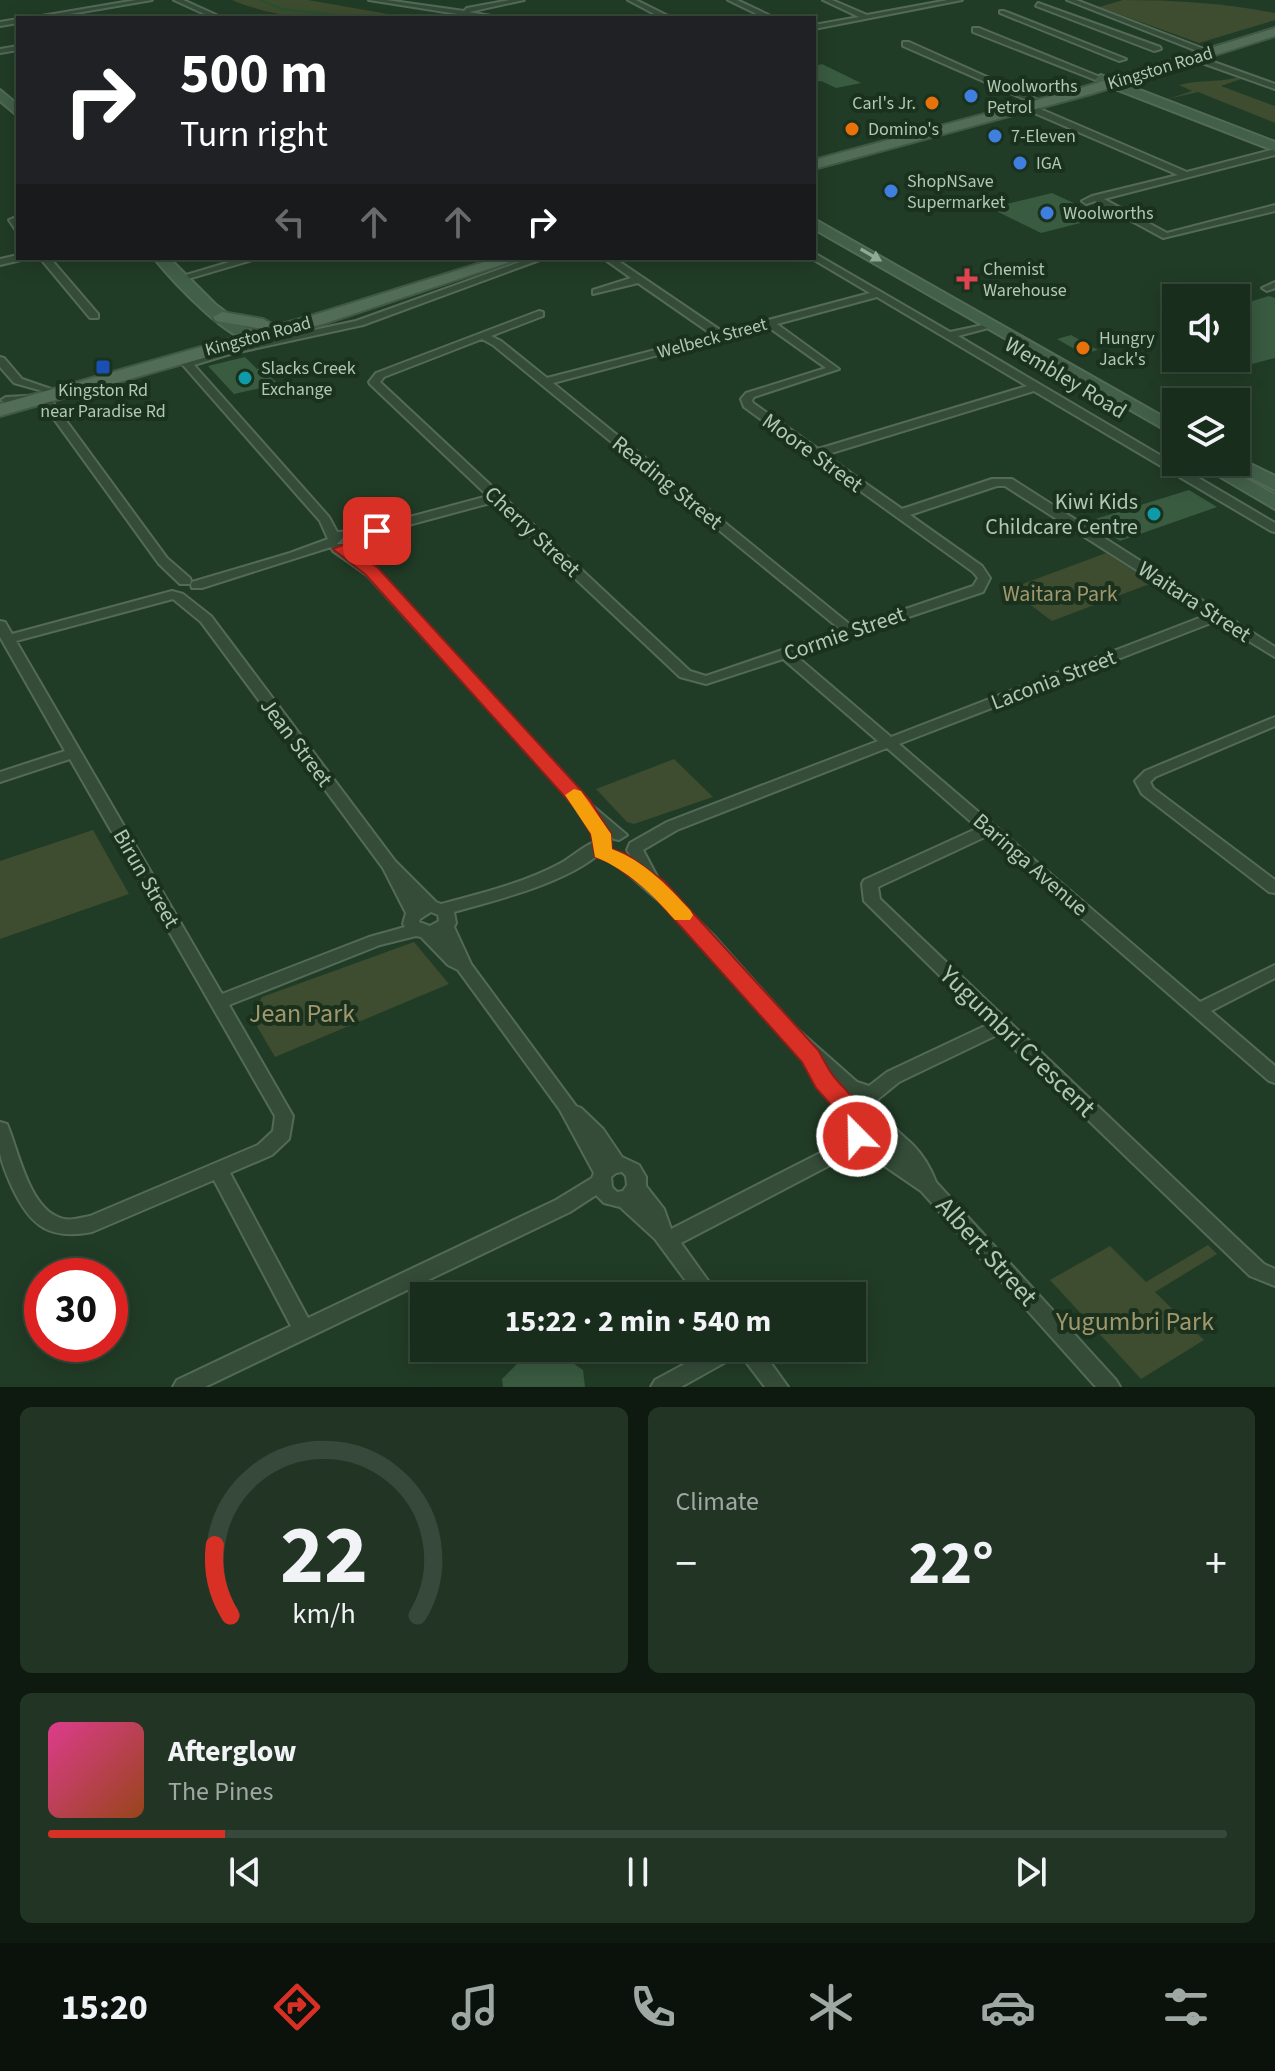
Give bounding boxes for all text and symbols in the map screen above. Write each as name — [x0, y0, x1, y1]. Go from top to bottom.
text: 500 m — [180, 35, 328, 114]
street label: Kingston Road — [1105, 41, 1216, 96]
icon: right — [48, 48, 152, 152]
place label: Woolworths Petrol — [987, 74, 1078, 120]
marker: Woolworths Petrol — [962, 87, 980, 105]
place label: Carl's Jr. — [852, 91, 916, 116]
marker: Carl's Jr. — [923, 94, 941, 112]
text: Turn right — [180, 109, 328, 160]
place label: Domino's — [868, 117, 939, 142]
marker: Domino's — [843, 120, 861, 138]
place label: 7-Eleven — [1011, 124, 1076, 149]
marker: 7-Eleven — [986, 127, 1004, 145]
place label: IGA — [1036, 151, 1062, 176]
marker: IGA — [1011, 154, 1029, 172]
place label: ShopNSave Supermarket — [907, 169, 1005, 215]
marker: ShopNSave Supermarket — [882, 182, 900, 200]
icon: left — [268, 200, 312, 244]
icon: ahead — [352, 200, 396, 244]
icon: ahead — [436, 200, 480, 244]
icon: right — [520, 200, 564, 244]
place label: Woolworths — [1063, 201, 1154, 226]
marker: Woolworths — [1038, 204, 1056, 222]
one-way arrow — [860, 248, 882, 262]
place label: Chemist Warehouse — [983, 257, 1067, 303]
marker: Chemist Warehouse — [958, 270, 976, 288]
map controls — [1162, 284, 1250, 476]
button: sound — [1162, 284, 1250, 372]
street label: Kingston Road — [202, 310, 314, 363]
street label: Welbeck Street — [655, 312, 770, 365]
place label: Hungry Jack's — [1099, 326, 1155, 372]
street label: Wembley Road — [998, 329, 1133, 427]
marker: Hungry Jack's — [1074, 339, 1092, 357]
place label: Slacks Creek Exchange — [261, 356, 356, 402]
marker: Kingston Rd near Paradise Rd — [94, 358, 112, 376]
marker: Slacks Creek Exchange — [236, 369, 254, 387]
place label: Kingston Rd near Paradise Rd — [40, 378, 166, 424]
button: layers — [1162, 388, 1250, 476]
street label: Moore Street — [755, 405, 870, 501]
street label: Reading Street — [605, 428, 730, 538]
street label: Cherry Street — [477, 479, 588, 585]
place label: Kiwi Kids Childcare Centre — [985, 486, 1138, 543]
pin — [343, 497, 411, 565]
marker: Kiwi Kids Childcare Centre — [1145, 505, 1163, 523]
icon: arrive — [355, 509, 399, 553]
street label: Waitara Street — [1132, 553, 1258, 651]
park label: Waitara Park — [1002, 578, 1118, 610]
street label: Cormie Street — [779, 598, 910, 670]
street label: Laconia Street — [986, 641, 1121, 718]
street label: Jean Street — [252, 692, 341, 794]
street label: Baringa Avenue — [966, 806, 1095, 924]
street label: Birun Street — [105, 823, 188, 934]
street label: Yugumbri Crescent — [931, 956, 1104, 1126]
park label: Jean Park — [249, 995, 355, 1032]
position arrow — [815, 1094, 899, 1178]
street label: Albert Street — [927, 1188, 1046, 1314]
speed limit sign: 30 — [24, 1258, 128, 1362]
text: 15:22 · 2 min · 540 m — [505, 1300, 771, 1343]
park label: Yugumbri Park — [1055, 1303, 1214, 1340]
text: Climate — [676, 1483, 759, 1520]
text: 22 — [280, 1497, 368, 1615]
text: 22° — [909, 1522, 994, 1607]
text: − — [676, 1533, 697, 1596]
text: + — [1205, 1533, 1227, 1596]
text: km/h — [292, 1594, 355, 1634]
text: Afterglow — [168, 1730, 296, 1773]
text: The Pines — [168, 1773, 273, 1810]
icon: previous — [223, 1850, 267, 1894]
icon: pause — [616, 1850, 660, 1894]
icon: next — [1009, 1850, 1053, 1894]
icon: directions — [269, 1979, 325, 2035]
icon: music — [447, 1979, 503, 2035]
icon: phone — [625, 1979, 681, 2035]
icon: climate — [803, 1979, 859, 2035]
icon: car — [980, 1979, 1036, 2035]
icon: filters — [1158, 1979, 1214, 2035]
text: 15:20 — [61, 1982, 148, 2033]

